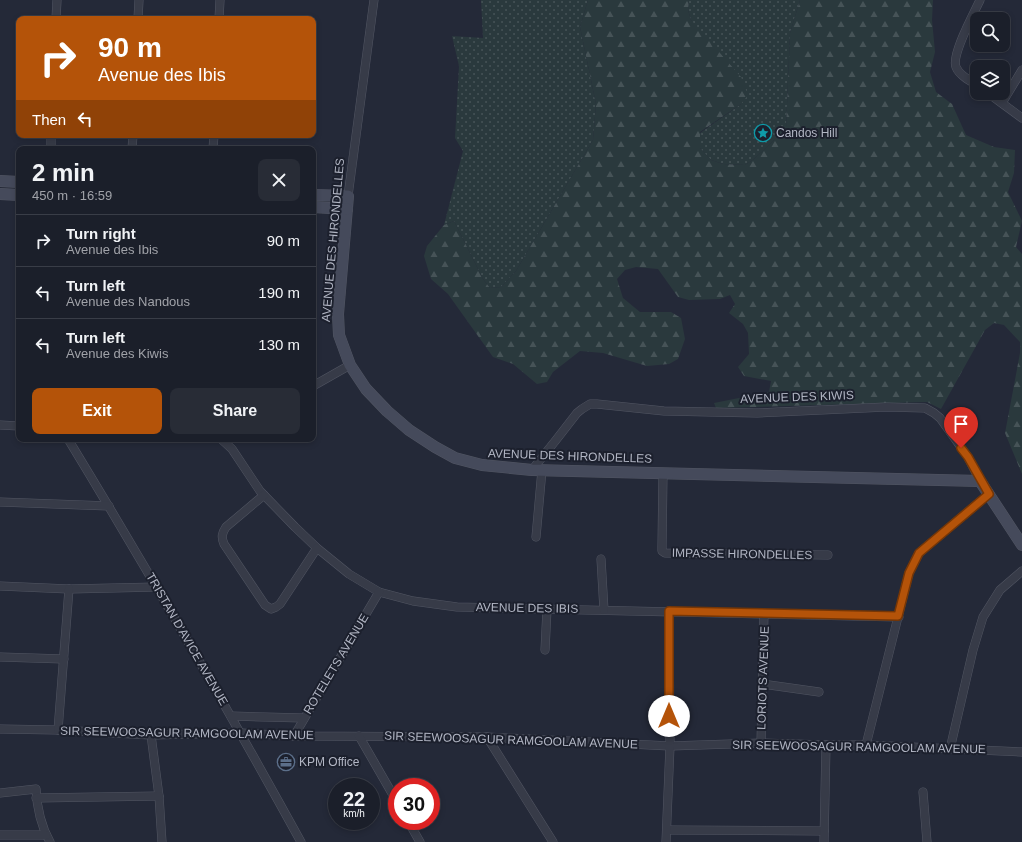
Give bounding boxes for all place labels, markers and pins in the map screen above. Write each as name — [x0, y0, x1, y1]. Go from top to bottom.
place icon: Candos Hill — [753, 123, 773, 143]
place label: Candos Hill — [776, 126, 837, 140]
pin — [944, 407, 978, 448]
office icon: KPM Office — [276, 752, 296, 772]
place label: KPM Office — [299, 755, 360, 769]

